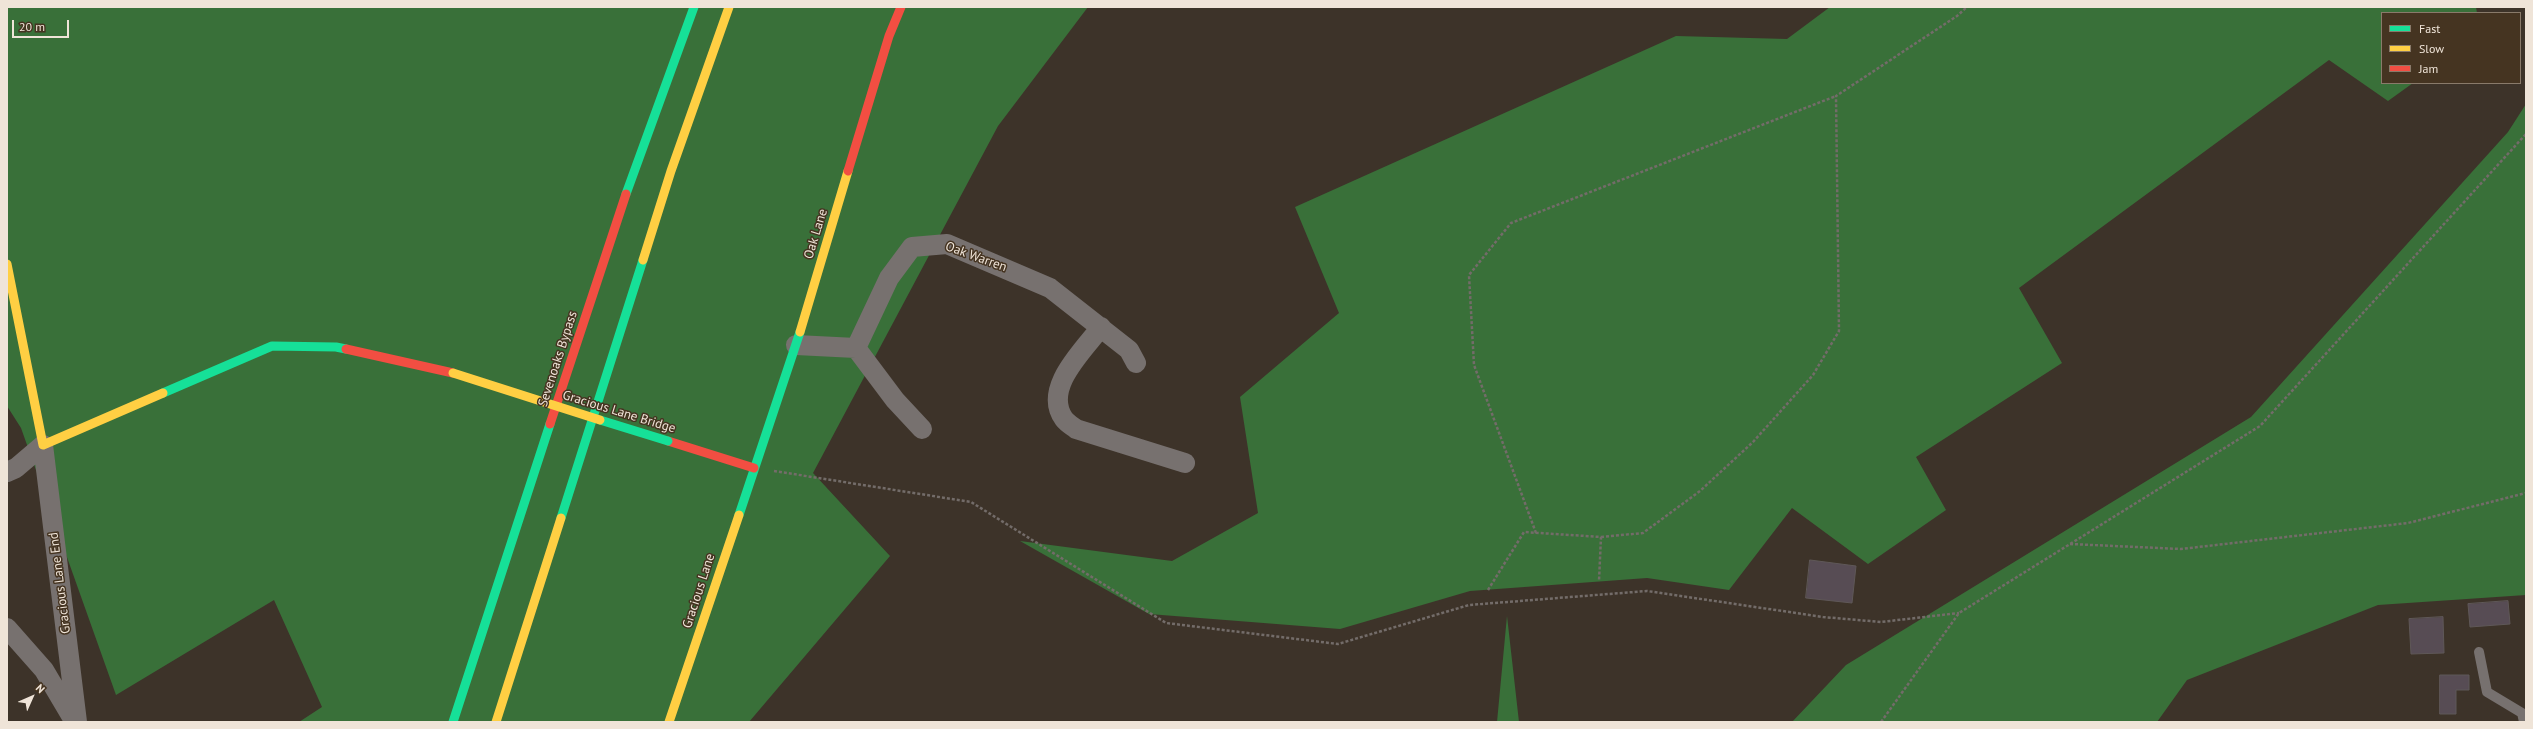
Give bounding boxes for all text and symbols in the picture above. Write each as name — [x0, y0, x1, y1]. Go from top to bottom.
scale bar — [14, 12, 71, 38]
legend — [2381, 12, 2521, 84]
text: 20 m — [19, 19, 45, 34]
text: Fast — [2419, 21, 2440, 36]
text: Slow — [2419, 41, 2444, 56]
text: Jam — [2419, 61, 2438, 76]
street label: Oak Lane — [801, 207, 831, 261]
street label: Oak Warren — [943, 239, 1009, 275]
street label: Sevenoaks Bypass — [535, 309, 581, 409]
street label: Gracious Lane Bridge — [561, 387, 677, 437]
street label: Gracious Lane End — [46, 531, 74, 635]
street label: Gracious Lane — [680, 552, 718, 630]
north arrow — [12, 677, 52, 717]
text: N — [33, 681, 48, 696]

